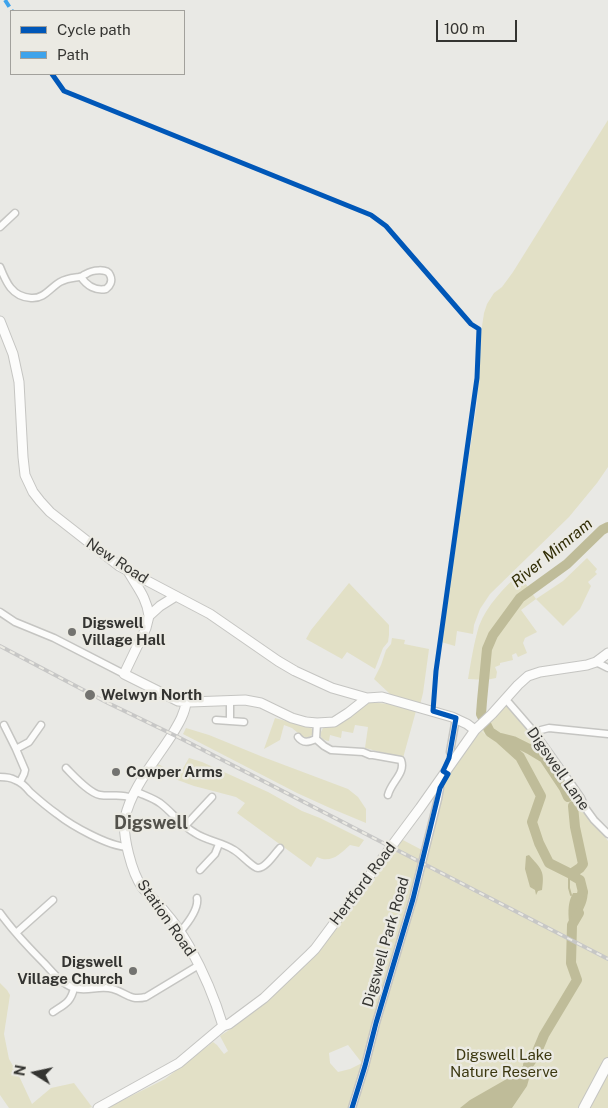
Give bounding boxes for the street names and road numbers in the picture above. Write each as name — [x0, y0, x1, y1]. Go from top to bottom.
street label: New Road — [83, 534, 151, 588]
street label: Digswell Lane — [523, 724, 593, 814]
street label: Hertford Road — [326, 839, 400, 929]
street label: Digswell Park Road — [359, 875, 413, 1009]
street label: Station Road — [133, 876, 199, 960]

